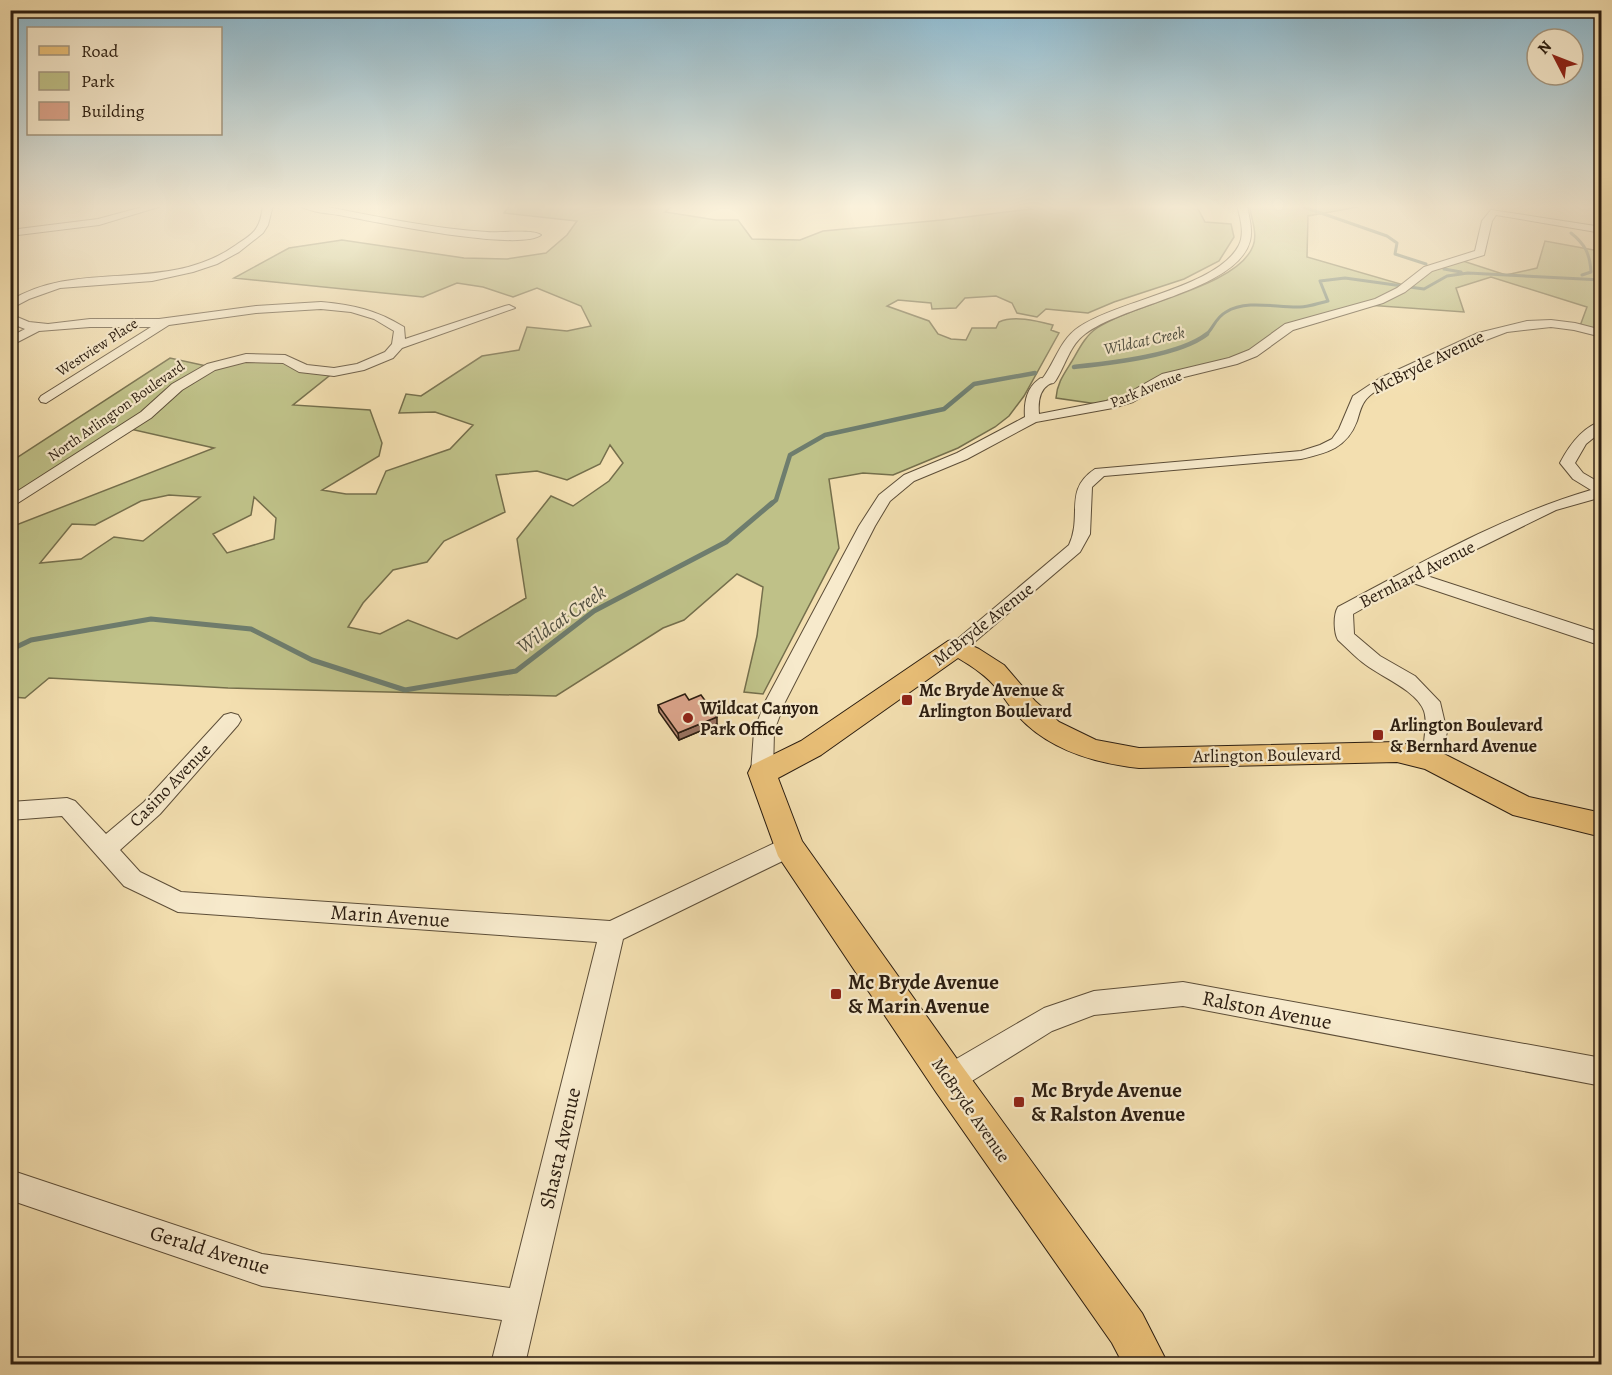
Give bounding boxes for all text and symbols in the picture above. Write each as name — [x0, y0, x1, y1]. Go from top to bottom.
legend — [27, 27, 222, 135]
north arrow — [1525, 27, 1585, 87]
text: N — [1533, 36, 1557, 59]
text: Road — [81, 39, 119, 63]
text: Park — [81, 69, 115, 93]
text: Building — [81, 99, 145, 123]
street label: Westview Place — [52, 313, 142, 381]
water label: Wildcat Creek — [1102, 322, 1187, 360]
street label: McBryde Avenue — [1368, 324, 1488, 400]
street label: North Arlington Boulevard — [44, 356, 189, 466]
street label: Park Avenue — [1107, 365, 1185, 412]
street label: Bernhard Avenue — [1355, 534, 1479, 614]
street label: McBryde Avenue — [927, 577, 1039, 671]
water label: Wildcat Creek — [511, 579, 611, 660]
place label: Mc Bryde Avenue & Arlington Boulevard — [918, 678, 1072, 723]
marker: Mc Bryde Avenue & Arlington Boulevard — [900, 693, 914, 707]
place label: Wildcat Canyon Park Office — [699, 696, 819, 741]
marker: Wildcat Canyon Park Office — [681, 711, 695, 725]
place label: Arlington Boulevard & Bernhard Avenue — [1389, 713, 1543, 758]
marker: Arlington Boulevard & Bernhard Avenue — [1371, 728, 1385, 742]
street label: Casino Avenue — [124, 738, 216, 832]
street label: Arlington Boulevard — [1192, 742, 1341, 768]
street label: Marin Avenue — [329, 898, 451, 934]
place label: Mc Bryde Avenue & Marin Avenue — [848, 968, 999, 1020]
street label: Ralston Avenue — [1200, 984, 1334, 1036]
marker: Mc Bryde Avenue & Marin Avenue — [829, 987, 843, 1001]
street label: McBryde Avenue — [926, 1053, 1016, 1167]
place label: Mc Bryde Avenue & Ralston Avenue — [1031, 1076, 1186, 1128]
street label: Shasta Avenue — [532, 1085, 588, 1211]
marker: Mc Bryde Avenue & Ralston Avenue — [1012, 1095, 1026, 1109]
street label: Gerald Avenue — [147, 1219, 273, 1281]

